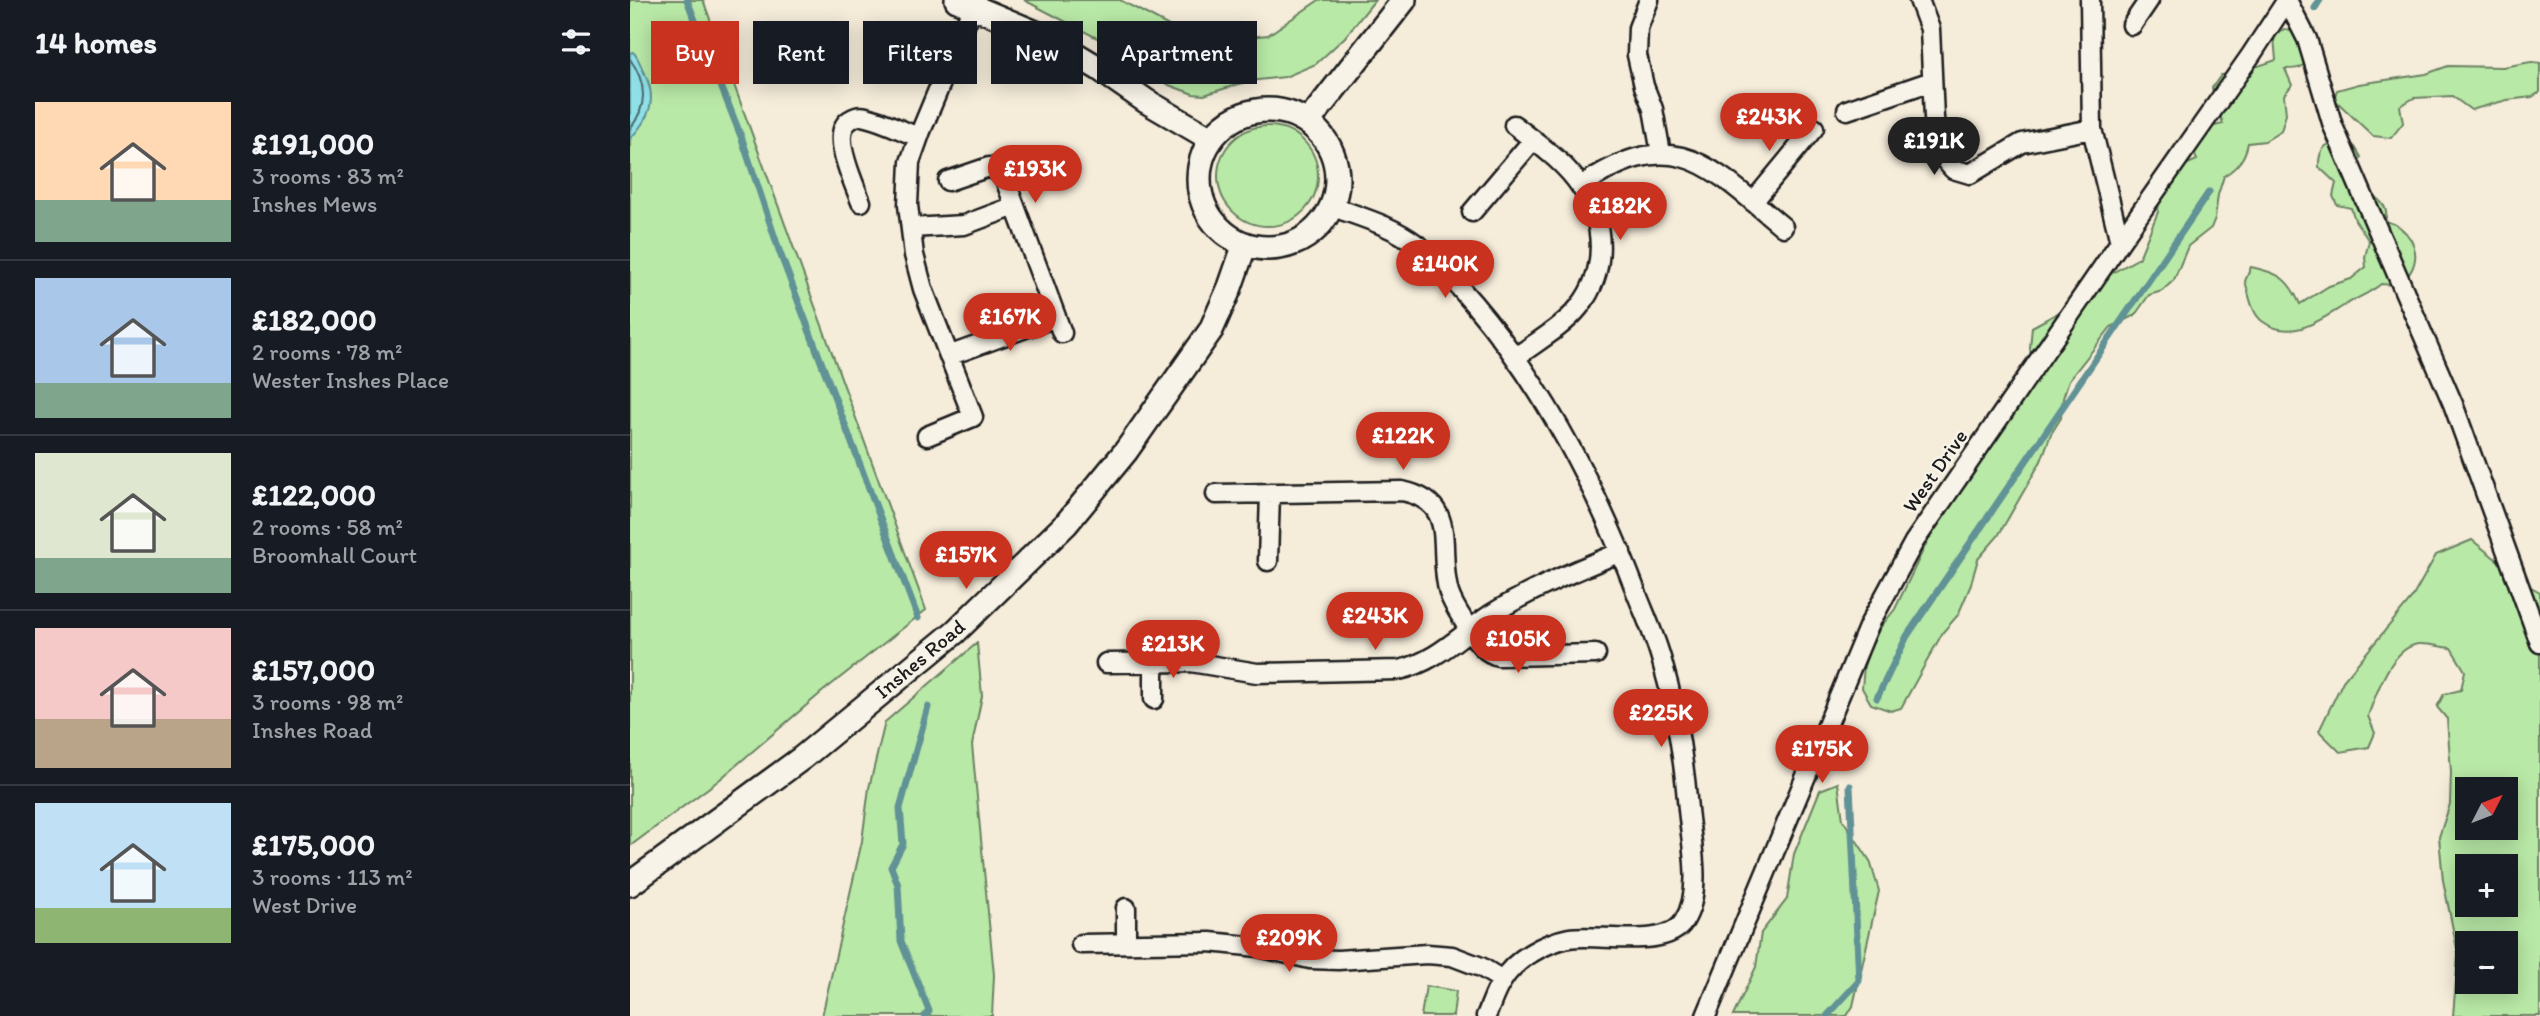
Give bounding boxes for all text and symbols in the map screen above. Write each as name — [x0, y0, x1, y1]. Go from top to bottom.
chip: Buy — [651, 21, 739, 84]
chip: Rent — [753, 21, 849, 84]
chip: Filters — [863, 21, 977, 84]
chip: New — [991, 21, 1083, 84]
chip: Apartment — [1097, 21, 1257, 84]
icon: filters — [557, 23, 595, 61]
text: 14 homes — [35, 24, 157, 61]
pin: £243K — [1720, 94, 1818, 153]
text: £243K — [1736, 102, 1802, 130]
pin: £191K — [1885, 118, 1983, 177]
text: £191,000 — [252, 125, 374, 162]
text: £191K — [1904, 126, 1964, 154]
icon: home — [91, 130, 175, 214]
pin: £193K — [986, 146, 1084, 205]
text: £193K — [1004, 154, 1066, 182]
text: 3 rooms · 83 m² — [252, 162, 404, 190]
pin: £182K — [1571, 182, 1669, 242]
text: Inshes Mews — [252, 190, 377, 218]
text: £182K — [1589, 191, 1651, 219]
pin: £140K — [1396, 240, 1494, 300]
text: £140K — [1412, 249, 1478, 277]
pin: £167K — [961, 294, 1059, 353]
text: £182,000 — [252, 301, 377, 338]
text: £167K — [979, 302, 1041, 330]
icon: home — [91, 306, 175, 390]
text: 2 rooms · 78 m² — [252, 338, 402, 366]
text: Wester Inshes Place — [252, 366, 449, 394]
pin: £122K — [1354, 412, 1452, 472]
text: £122K — [1372, 421, 1434, 449]
street label: West Drive — [1897, 424, 1972, 517]
text: £122,000 — [252, 476, 376, 513]
icon: home — [91, 481, 175, 565]
text: 2 rooms · 58 m² — [252, 513, 403, 541]
pin: £157K — [917, 532, 1015, 591]
text: £157K — [935, 540, 997, 568]
text: Broomhall Court — [252, 541, 417, 569]
pin: £243K — [1326, 592, 1424, 652]
text: £243K — [1342, 601, 1408, 629]
street label: Inshes Road — [870, 614, 970, 703]
pin: £105K — [1469, 616, 1567, 675]
pin: £213K — [1124, 620, 1222, 680]
text: £105K — [1486, 624, 1550, 652]
text: £213K — [1142, 629, 1204, 657]
text: £157,000 — [252, 651, 375, 688]
icon: home — [91, 656, 175, 740]
text: 3 rooms · 98 m² — [252, 688, 403, 716]
pin: £225K — [1612, 690, 1710, 749]
text: £225K — [1629, 698, 1693, 726]
text: Inshes Road — [252, 716, 372, 744]
pin: £175K — [1773, 726, 1871, 785]
text: £175K — [1791, 734, 1853, 762]
north arrow — [2455, 777, 2518, 840]
map controls — [2455, 777, 2518, 994]
text: £175,000 — [252, 826, 375, 863]
icon: home — [91, 831, 175, 915]
button: + — [2455, 854, 2518, 917]
text: 3 rooms · 113 m² — [252, 863, 413, 891]
text: West Drive — [252, 891, 357, 919]
pin: £209K — [1240, 914, 1338, 974]
text: £209K — [1256, 923, 1322, 951]
button: − — [2455, 931, 2518, 994]

